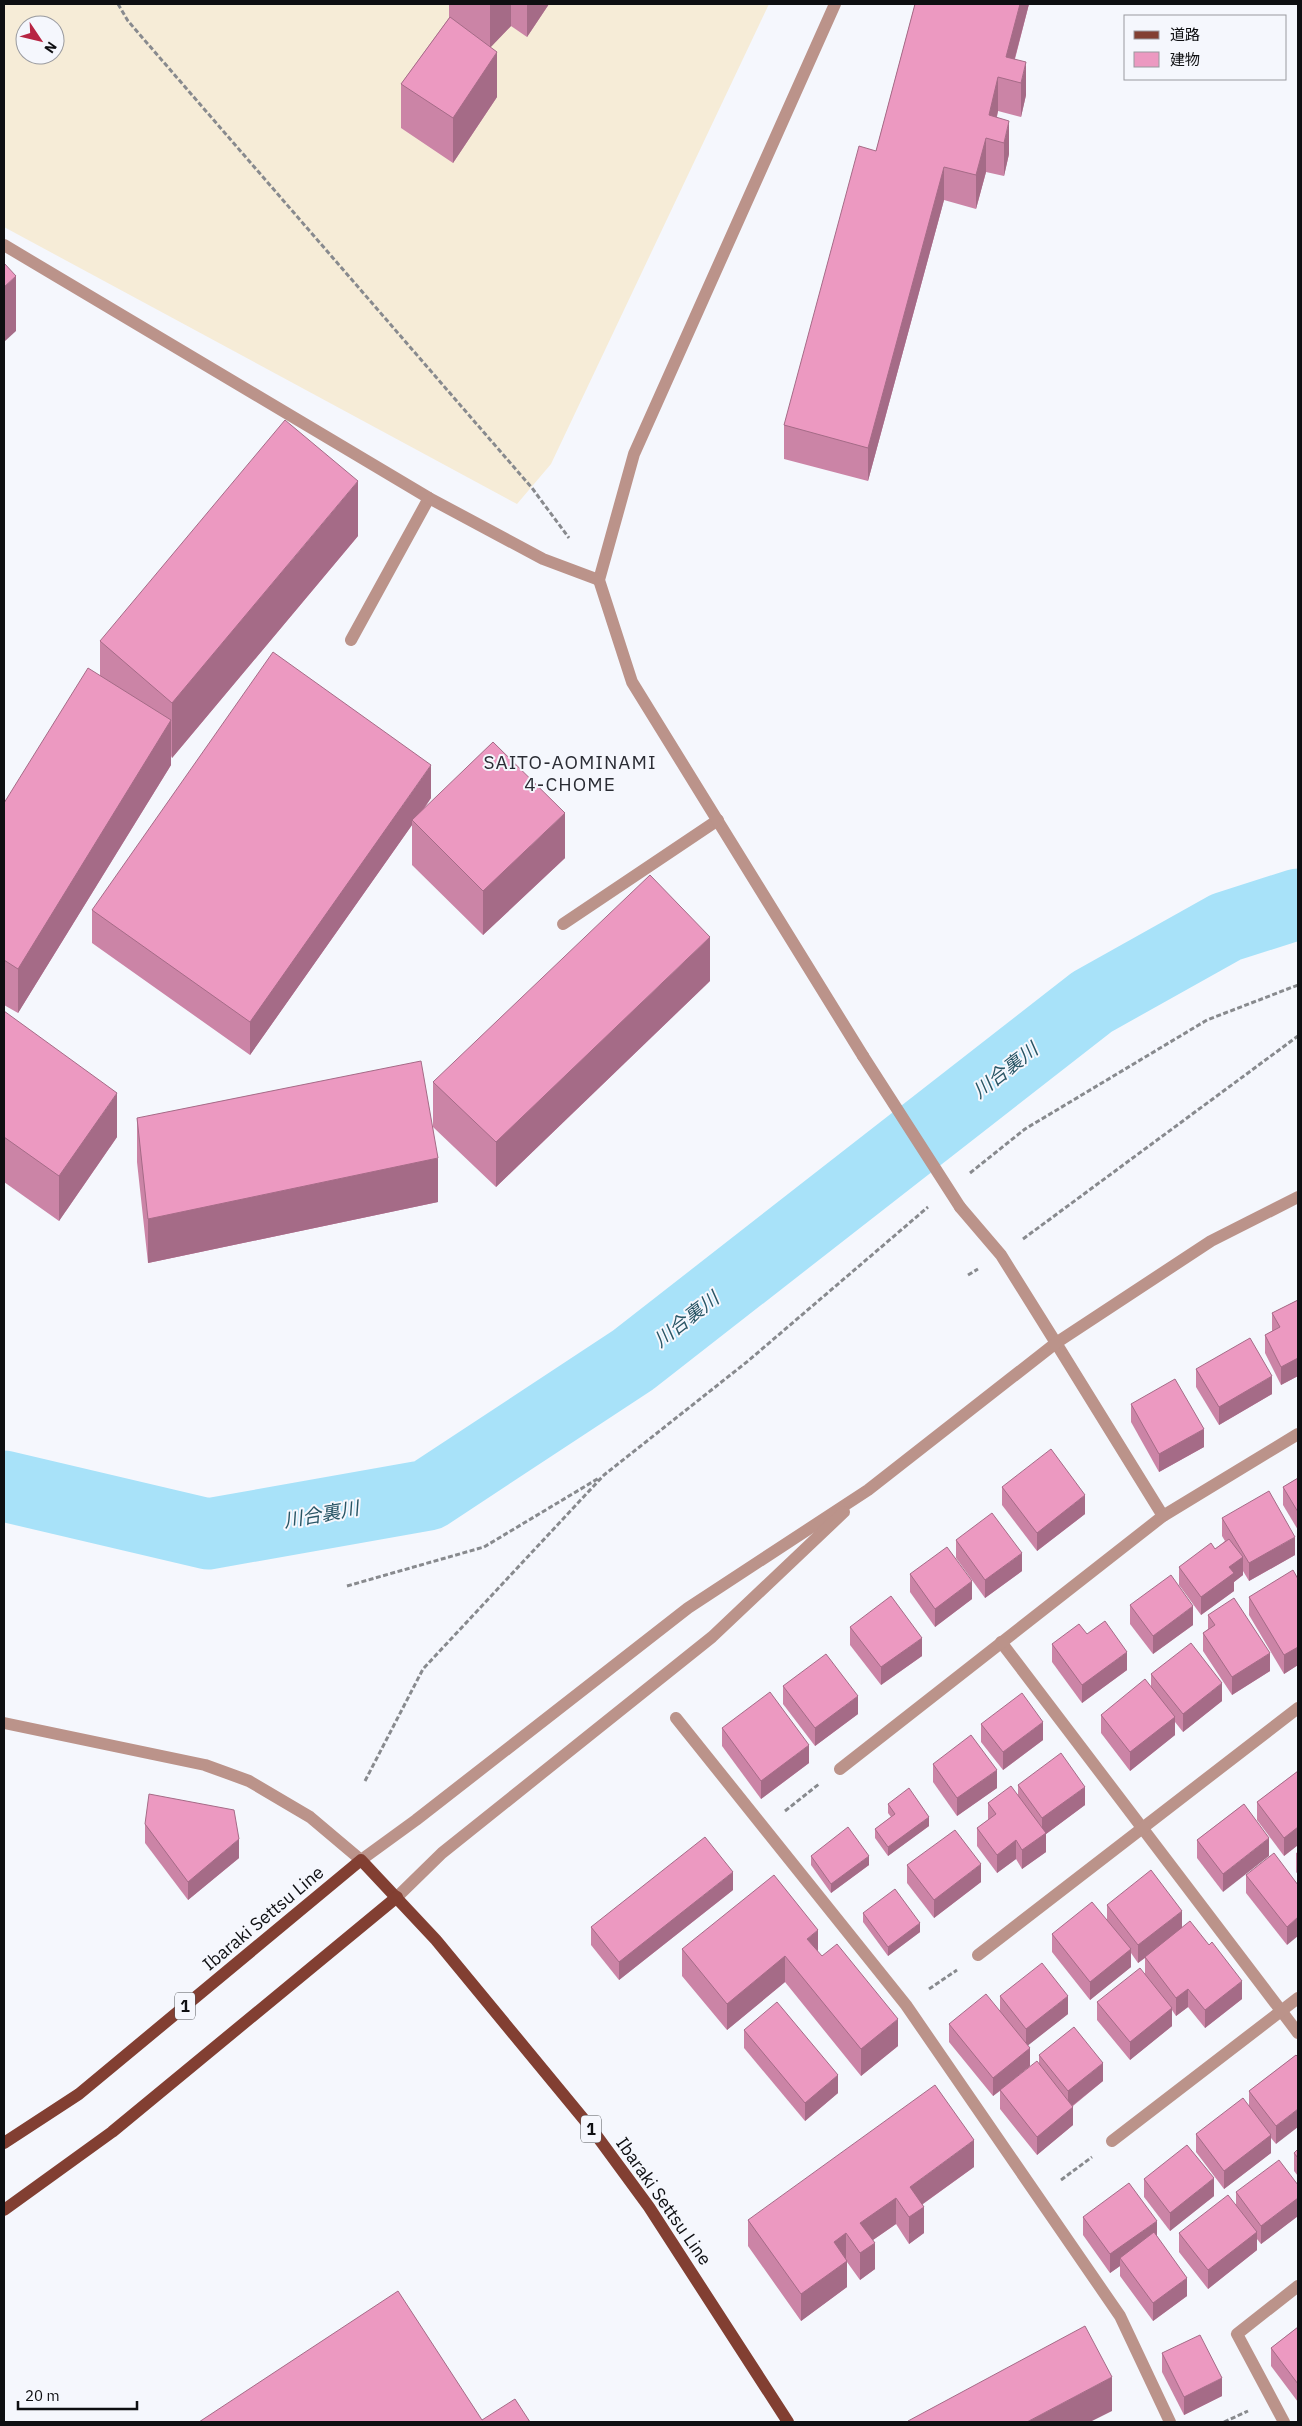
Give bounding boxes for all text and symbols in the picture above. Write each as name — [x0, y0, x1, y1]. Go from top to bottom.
north arrow — [15, 15, 65, 65]
legend — [1124, 15, 1287, 80]
text: 道路 — [1170, 25, 1200, 44]
text: N — [40, 38, 61, 57]
text: 建物 — [1170, 50, 1200, 69]
district label: SAITO-AOMINAMI 4-CHOME — [483, 750, 657, 796]
water label: 川合裏川 — [968, 1036, 1044, 1103]
water label: 川合裏川 — [649, 1285, 725, 1352]
water label: 川合裏川 — [281, 1495, 362, 1532]
street label: Ibaraki Settsu Line — [198, 1860, 328, 1975]
road number: 1 — [175, 1992, 195, 2020]
road number: 1 — [581, 2116, 601, 2142]
street label: Ibaraki Settsu Line — [611, 2132, 717, 2270]
scale bar — [18, 2378, 136, 2410]
text: 20 m — [25, 2386, 60, 2405]

